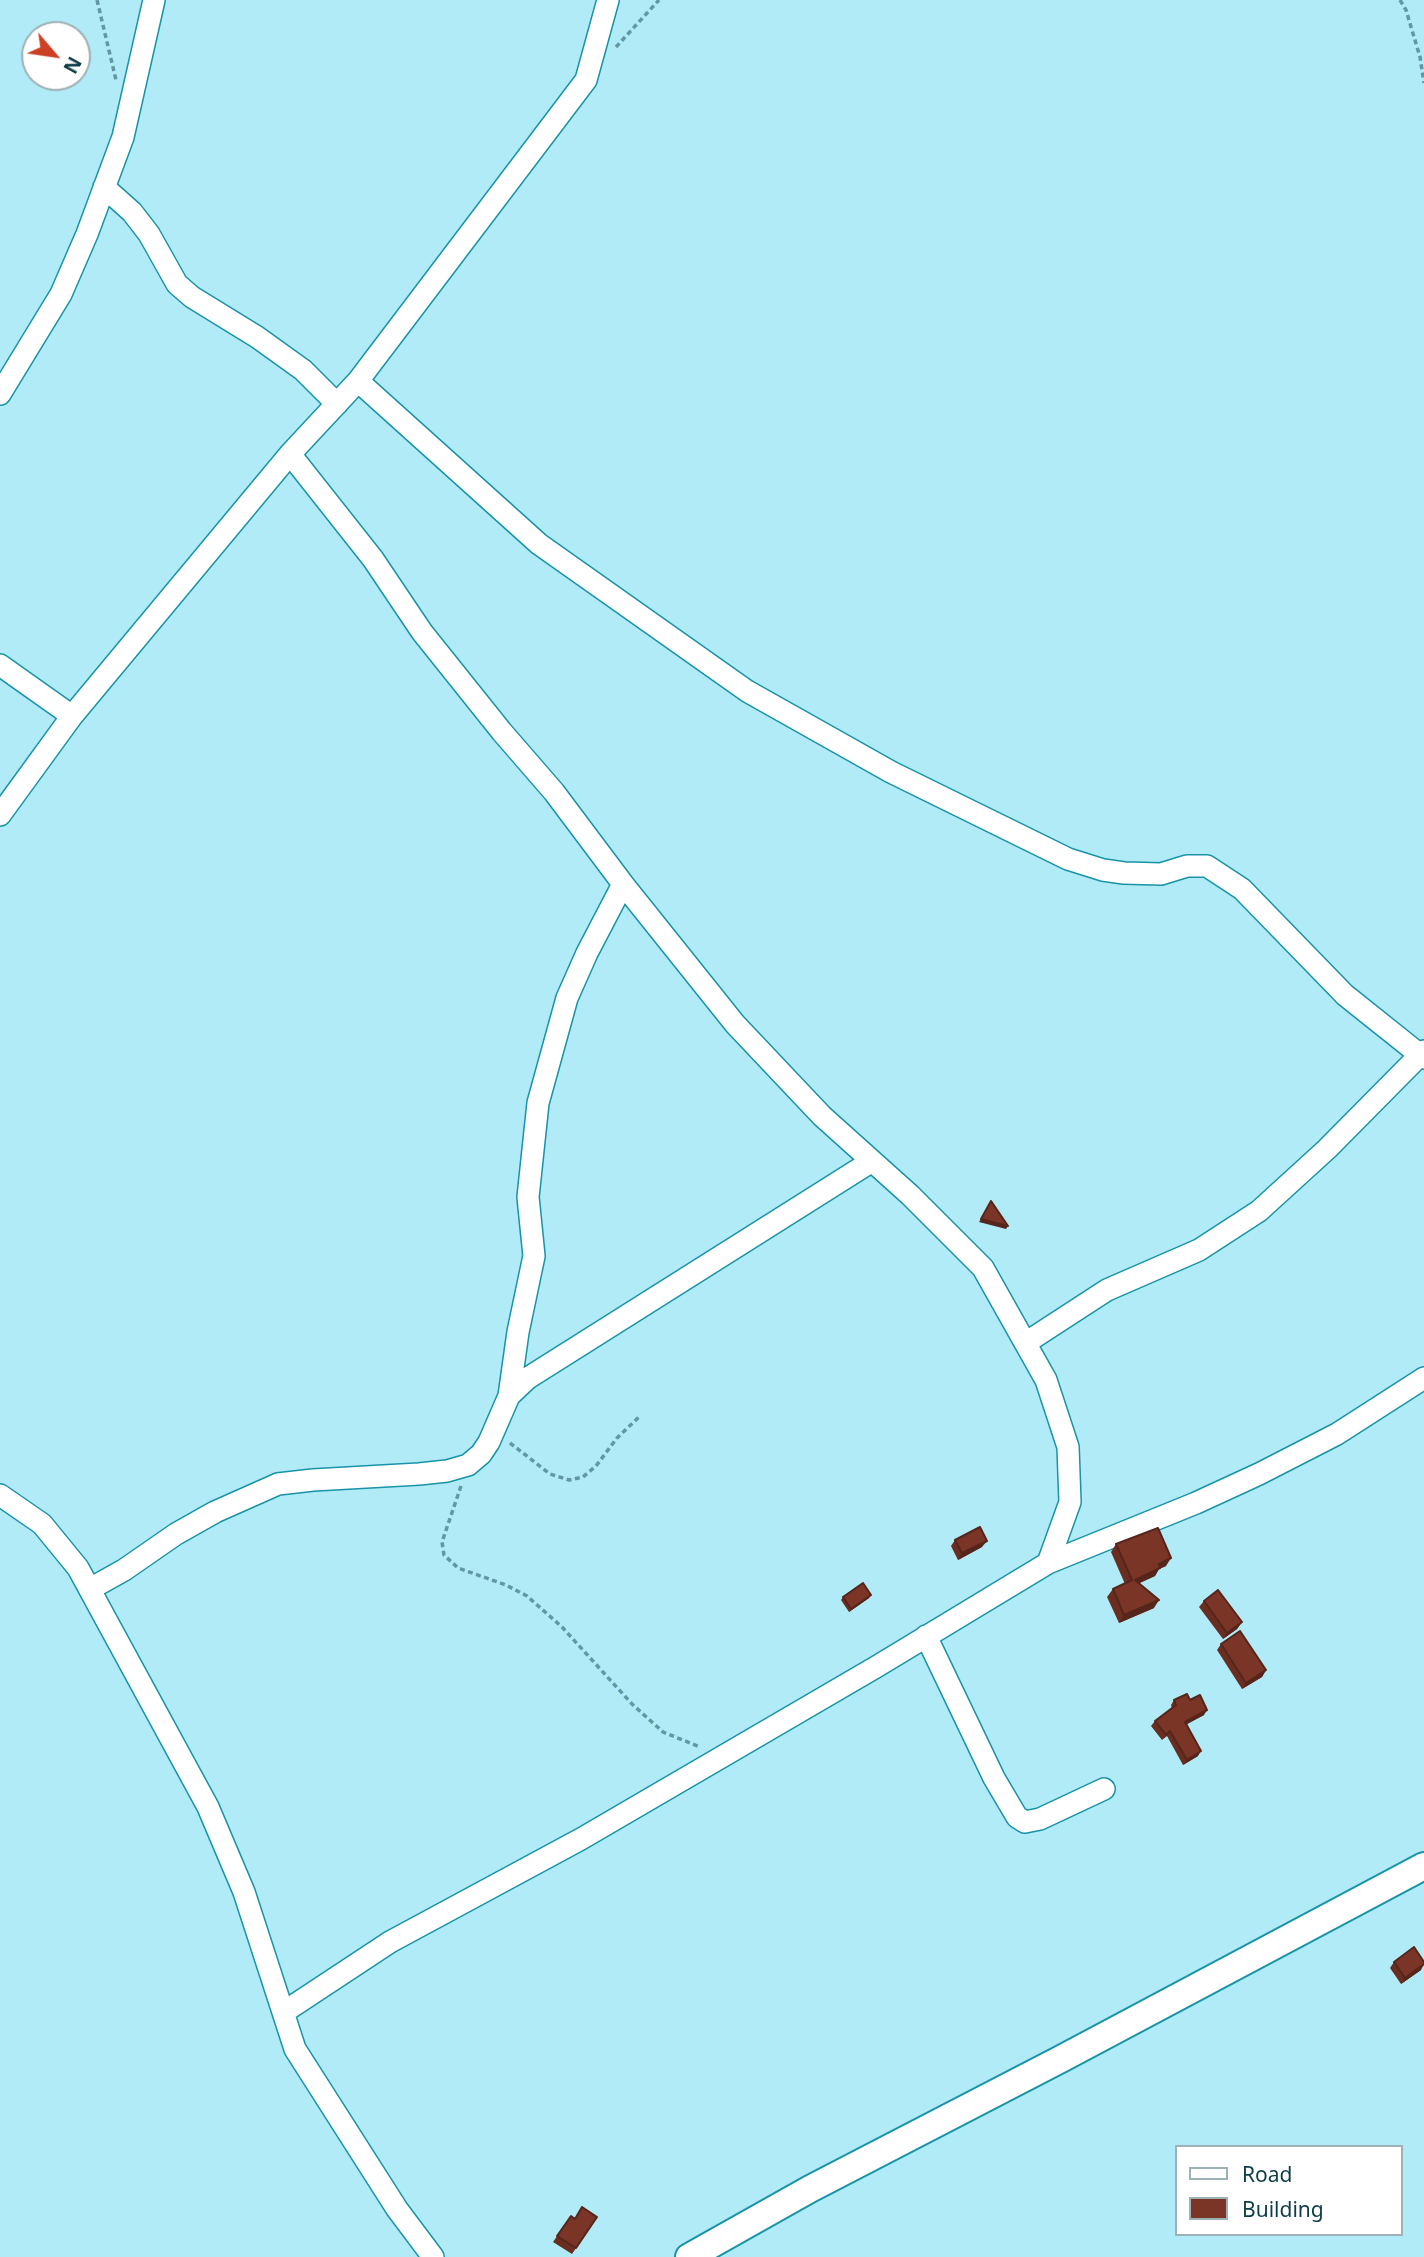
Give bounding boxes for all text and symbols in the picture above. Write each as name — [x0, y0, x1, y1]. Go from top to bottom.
north arrow — [21, 21, 91, 91]
text: N — [58, 52, 88, 78]
legend — [1176, 2145, 1403, 2236]
text: Road — [1242, 2160, 1292, 2188]
text: Building — [1242, 2195, 1324, 2223]

